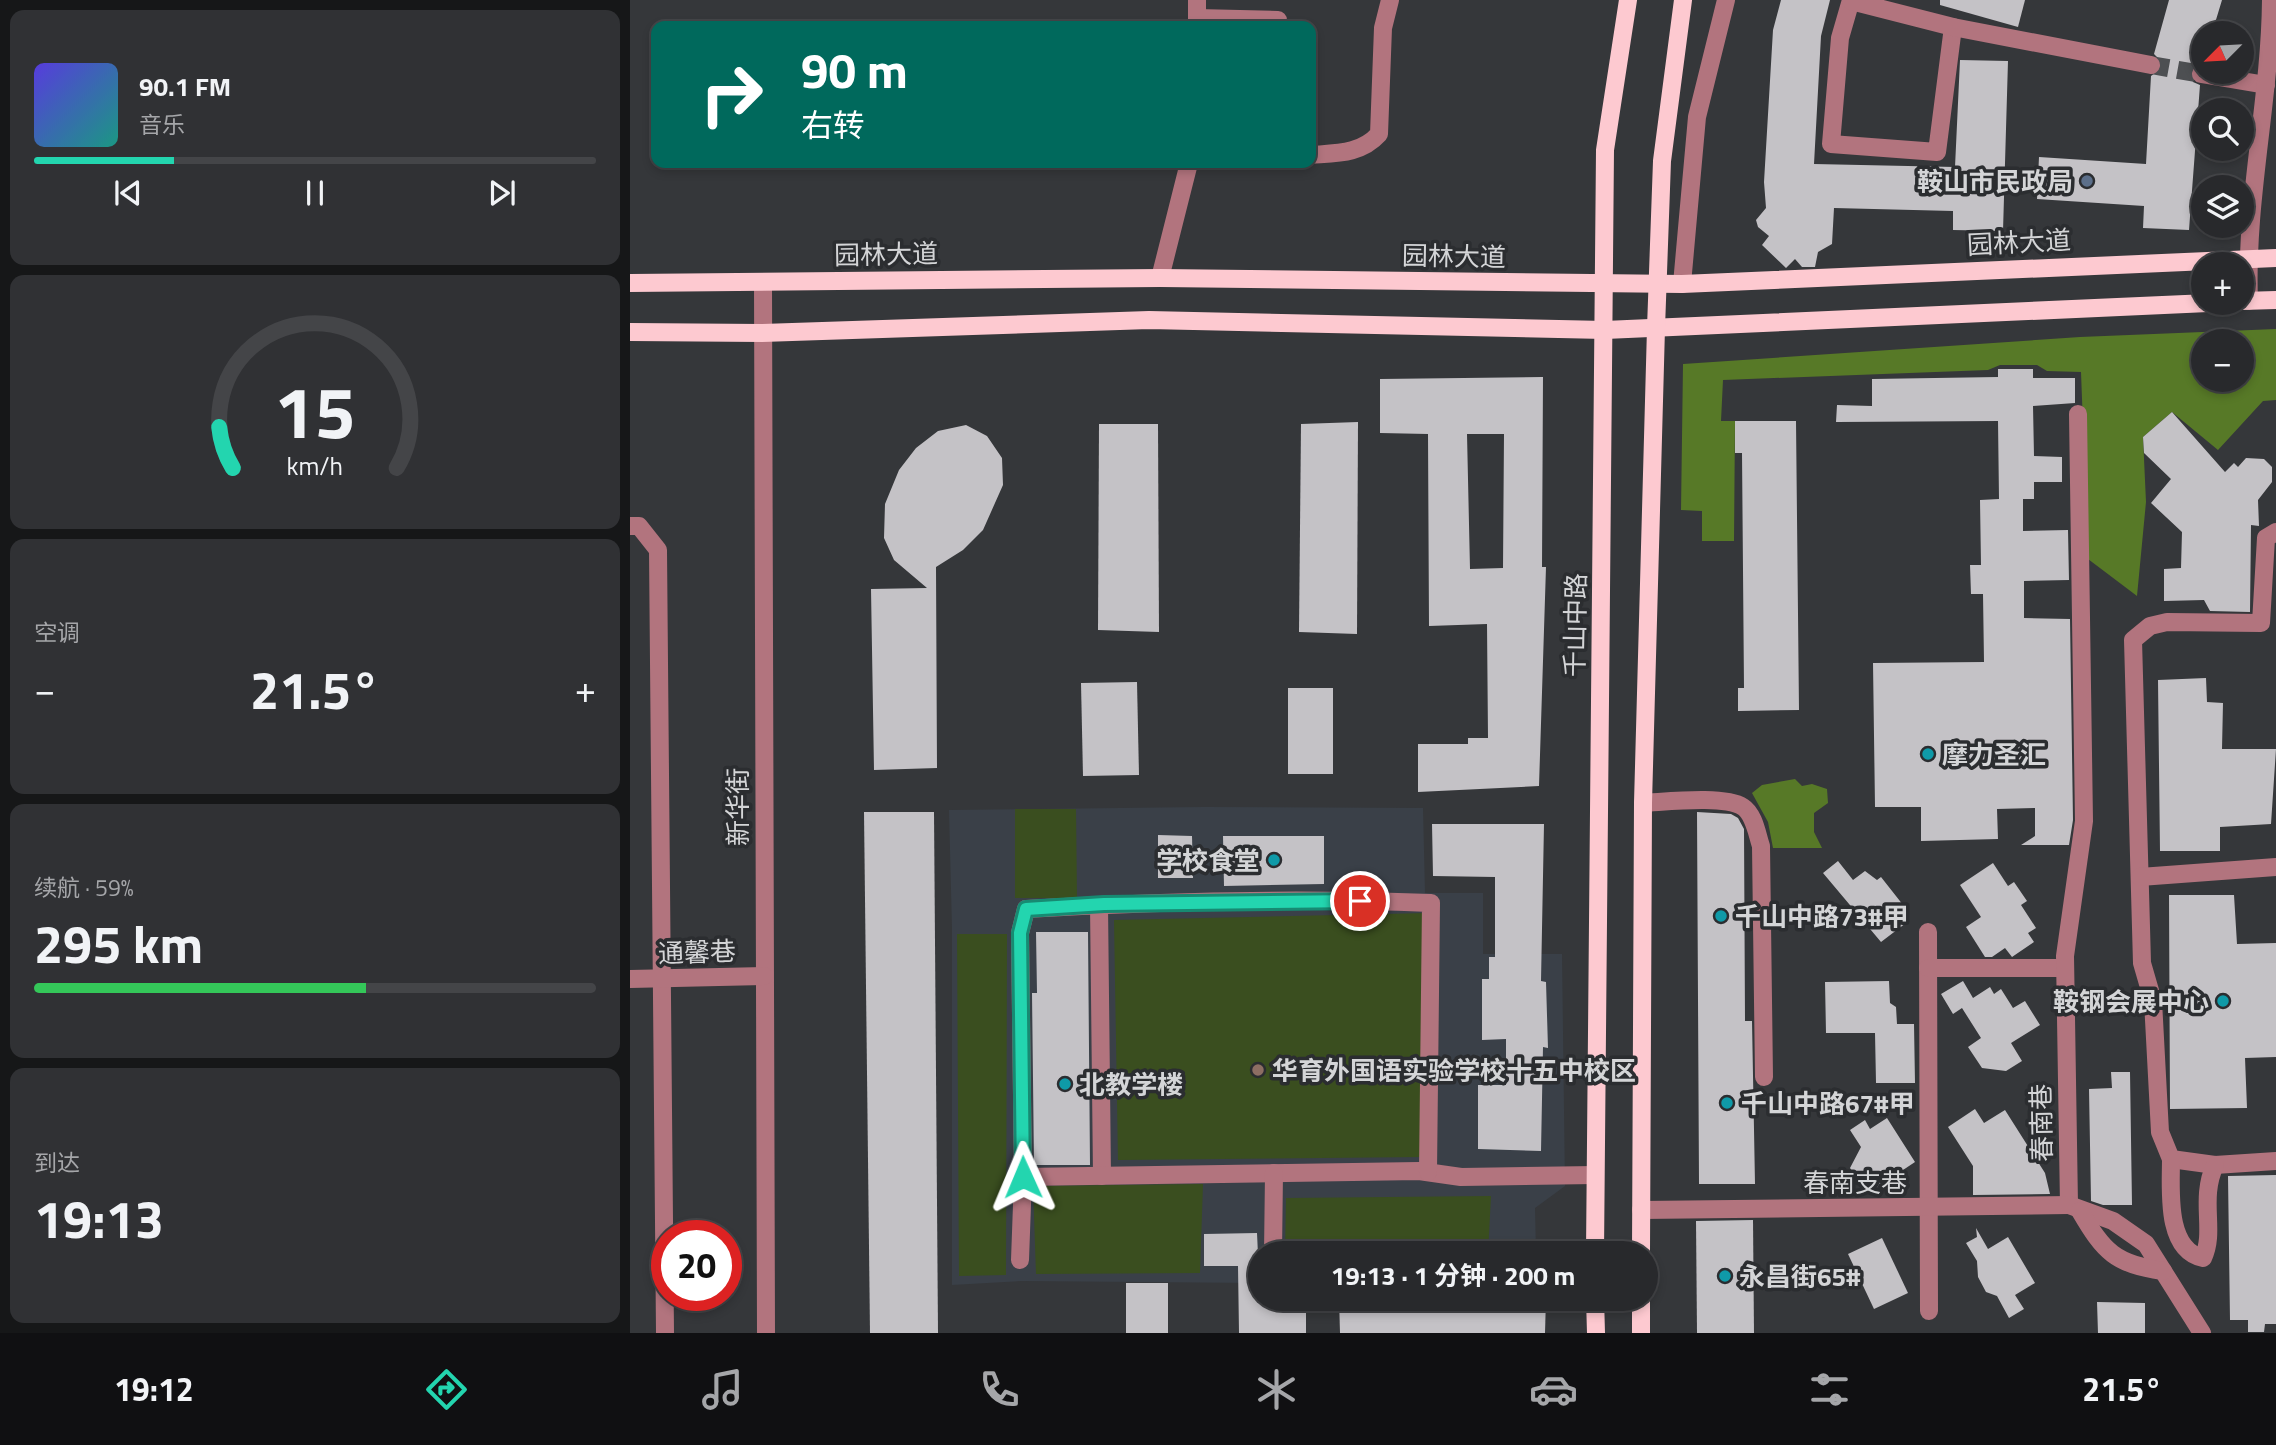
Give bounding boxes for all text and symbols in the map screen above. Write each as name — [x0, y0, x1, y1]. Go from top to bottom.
north arrow — [2191, 21, 2254, 84]
map controls — [2191, 21, 2254, 392]
text: 90 m — [801, 32, 908, 107]
icon: right — [686, 49, 777, 140]
text: 90.1 FM — [139, 67, 231, 106]
button: search — [2191, 98, 2254, 161]
text: 右转 — [801, 101, 865, 149]
text: 音乐 — [139, 107, 185, 142]
place label: 鞍山市民政局 — [1917, 162, 2073, 201]
marker: 鞍山市民政局 — [2079, 173, 2095, 189]
icon: previous — [109, 174, 147, 212]
icon: pause — [296, 174, 334, 212]
icon: next — [483, 174, 521, 212]
button: layers — [2191, 175, 2254, 238]
street label: 园林大道 — [1966, 220, 2072, 264]
street label: 园林大道 — [834, 234, 938, 274]
street label: 园林大道 — [1402, 236, 1506, 276]
button: + — [2191, 252, 2254, 315]
button: − — [2191, 329, 2254, 392]
text: 15 — [274, 356, 356, 466]
text: km/h — [287, 447, 343, 485]
street label: 千山中路 — [1555, 573, 1595, 677]
text: 空调 — [34, 615, 80, 650]
text: 21.5° — [250, 650, 380, 729]
text: − — [34, 660, 55, 718]
text: + — [575, 660, 596, 718]
place label: 摩力圣汇 — [1942, 735, 2046, 774]
marker: 摩力圣汇 — [1920, 746, 1936, 762]
street label: 新华街 — [718, 768, 757, 846]
place label: 学校食堂 — [1156, 841, 1260, 880]
marker: 学校食堂 — [1266, 852, 1282, 868]
text: 续航 · 59% — [34, 870, 134, 905]
pin — [1330, 871, 1390, 931]
icon: arrive — [1341, 882, 1379, 920]
place label: 千山中路73#甲 — [1735, 897, 1909, 936]
text: 295 km — [34, 904, 203, 983]
marker: 千山中路73#甲 — [1713, 908, 1729, 924]
street label: 通馨巷 — [657, 931, 737, 973]
place label: 鞍钢会展中心 — [2053, 982, 2209, 1021]
marker: 鞍钢会展中心 — [2215, 993, 2231, 1009]
place label: 华育外国语实验学校十五中校区 — [1272, 1051, 1636, 1090]
marker: 华育外国语实验学校十五中校区 — [1250, 1062, 1266, 1078]
place label: 北教学楼 — [1079, 1065, 1183, 1104]
marker: 北教学楼 — [1057, 1076, 1073, 1092]
place label: 千山中路67#甲 — [1741, 1084, 1915, 1123]
street label: 春南巷 — [2021, 1084, 2061, 1162]
marker: 千山中路67#甲 — [1719, 1095, 1735, 1111]
position arrow — [986, 1140, 1060, 1214]
text: 到达 — [34, 1145, 80, 1180]
street label: 春南支巷 — [1803, 1163, 1907, 1202]
text: 19:13 — [34, 1179, 164, 1258]
speed limit sign: 20 — [651, 1220, 742, 1311]
text: 19:13 · 1 分钟 · 200 m — [1331, 1256, 1575, 1295]
place label: 永昌街65# — [1739, 1257, 1861, 1296]
marker: 永昌街65# — [1717, 1268, 1733, 1284]
text: 19:12 — [114, 1365, 194, 1413]
icon: directions — [422, 1365, 471, 1414]
icon: music — [698, 1365, 747, 1414]
icon: phone — [975, 1365, 1024, 1414]
icon: climate — [1252, 1365, 1301, 1414]
icon: car — [1529, 1365, 1578, 1414]
icon: filters — [1805, 1365, 1854, 1414]
text: 21.5° — [2082, 1365, 2162, 1413]

